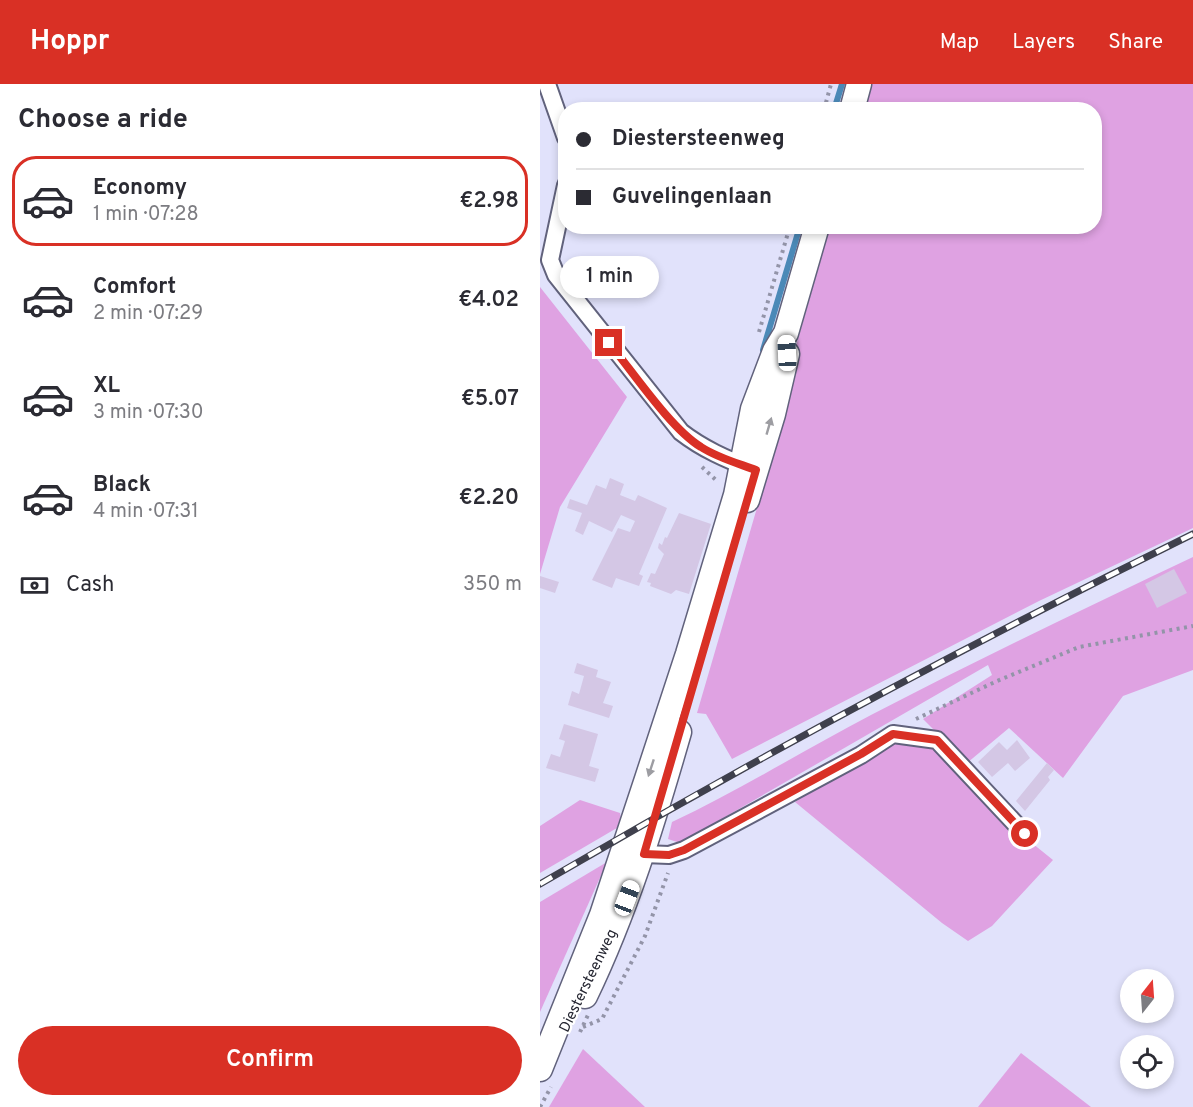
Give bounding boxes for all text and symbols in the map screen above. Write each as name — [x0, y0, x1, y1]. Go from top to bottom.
text: Hoppr — [30, 24, 109, 60]
text: Map — [940, 29, 979, 56]
text: Layers — [1012, 29, 1075, 56]
text: Share — [1108, 29, 1163, 56]
text: Choose a ride — [18, 103, 188, 137]
text: Diestersteenweg — [612, 126, 785, 153]
icon: car — [21, 174, 75, 228]
text: Economy — [93, 175, 187, 202]
text: Guvelingenlaan — [612, 184, 772, 211]
text: €2.98 — [459, 188, 519, 215]
text: 1 min · 07:28 — [93, 202, 199, 228]
callout: 1 min — [560, 256, 658, 298]
text: 1 min — [586, 264, 633, 290]
icon: car — [21, 273, 75, 327]
text: Comfort — [93, 274, 176, 301]
text: €4.02 — [458, 287, 519, 314]
text: 2 min · 07:29 — [93, 301, 203, 327]
route end — [595, 329, 622, 356]
car — [777, 335, 797, 371]
icon: car — [21, 372, 75, 426]
text: XL — [93, 373, 120, 400]
text: €5.07 — [461, 386, 519, 413]
text: 3 min · 07:30 — [93, 400, 203, 426]
one-way arrow — [765, 417, 774, 435]
icon: car — [21, 471, 75, 525]
text: Black — [93, 472, 151, 499]
text: €2.20 — [459, 485, 519, 512]
text: 4 min · 07:31 — [93, 499, 199, 525]
icon: cash — [18, 569, 51, 602]
text: Cash — [66, 572, 115, 599]
text: 350 m — [463, 572, 522, 598]
one-way arrow — [646, 759, 655, 777]
route start — [1011, 820, 1038, 847]
car — [612, 878, 642, 918]
street label: Diestersteenweg — [556, 926, 622, 1036]
north arrow — [1120, 969, 1174, 1023]
map controls — [1120, 969, 1174, 1089]
button: Confirm — [18, 1026, 522, 1095]
button: locate — [1120, 1035, 1174, 1089]

